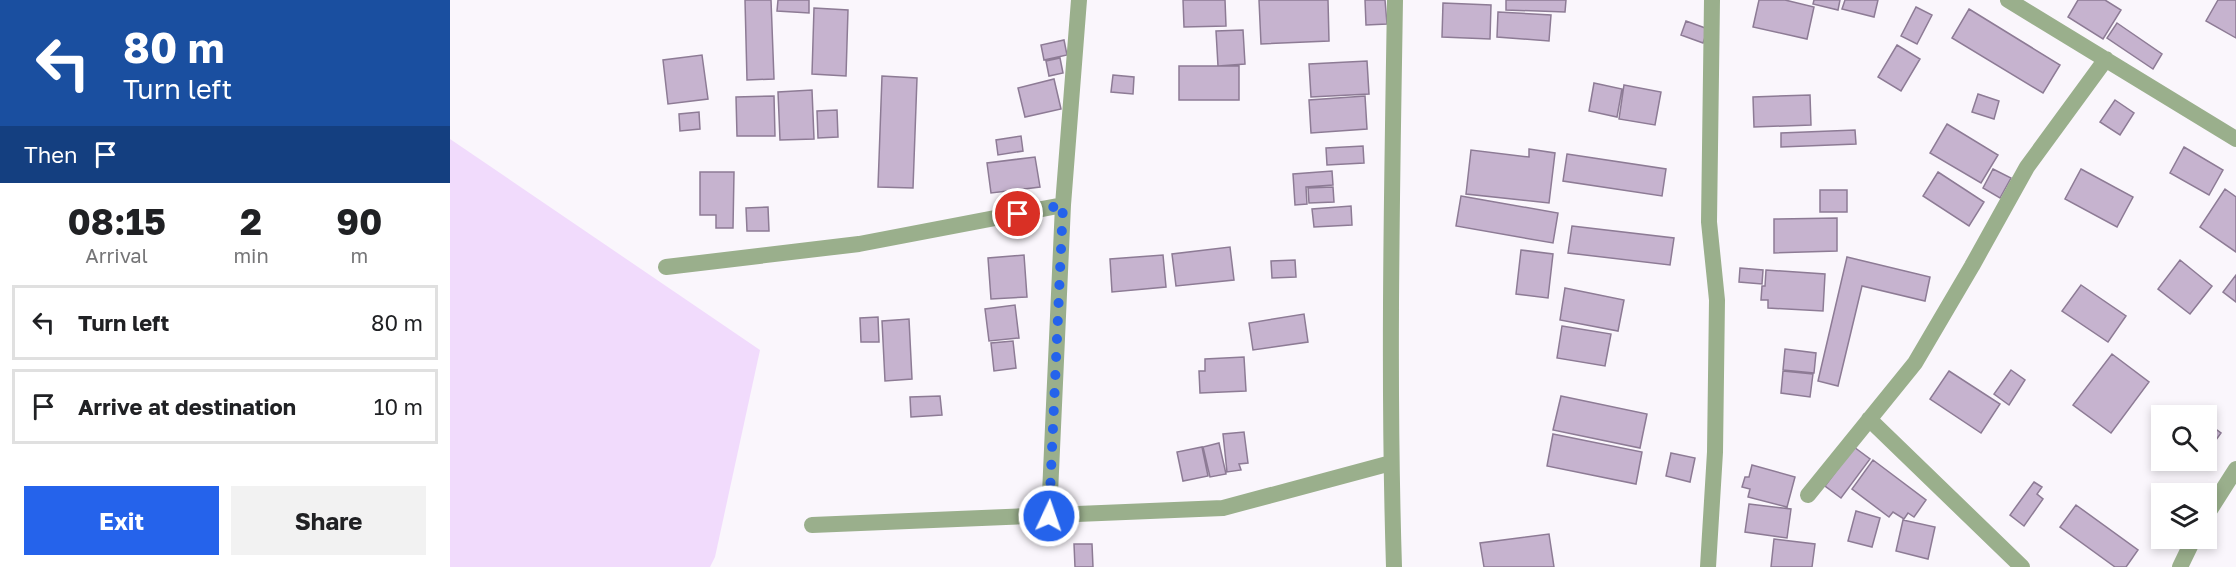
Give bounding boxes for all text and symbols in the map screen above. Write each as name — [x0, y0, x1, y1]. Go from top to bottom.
text: 80 m — [123, 22, 224, 72]
icon: left — [24, 24, 102, 102]
text: Turn left — [123, 73, 232, 105]
icon: arrive — [89, 138, 122, 171]
text: Then — [24, 141, 77, 168]
pin — [992, 188, 1043, 239]
icon: arrive — [1001, 197, 1034, 230]
text: 08:15 — [67, 200, 166, 243]
text: 2 — [240, 200, 262, 243]
text: 90 — [336, 200, 383, 243]
text: Arrival — [85, 243, 148, 267]
text: min — [233, 243, 269, 267]
text: m — [351, 243, 368, 267]
icon: left — [27, 306, 60, 339]
text: Turn left — [78, 309, 169, 336]
text: 80 m — [371, 309, 423, 336]
icon: arrive — [27, 390, 60, 423]
text: Arrive at destination — [78, 393, 296, 420]
text: 10 m — [374, 393, 423, 420]
map controls — [2151, 405, 2217, 549]
button: search — [2151, 405, 2217, 471]
button: layers — [2151, 483, 2217, 549]
position arrow — [1017, 484, 1081, 548]
button: Exit — [24, 486, 219, 555]
button: Share — [231, 486, 426, 555]

